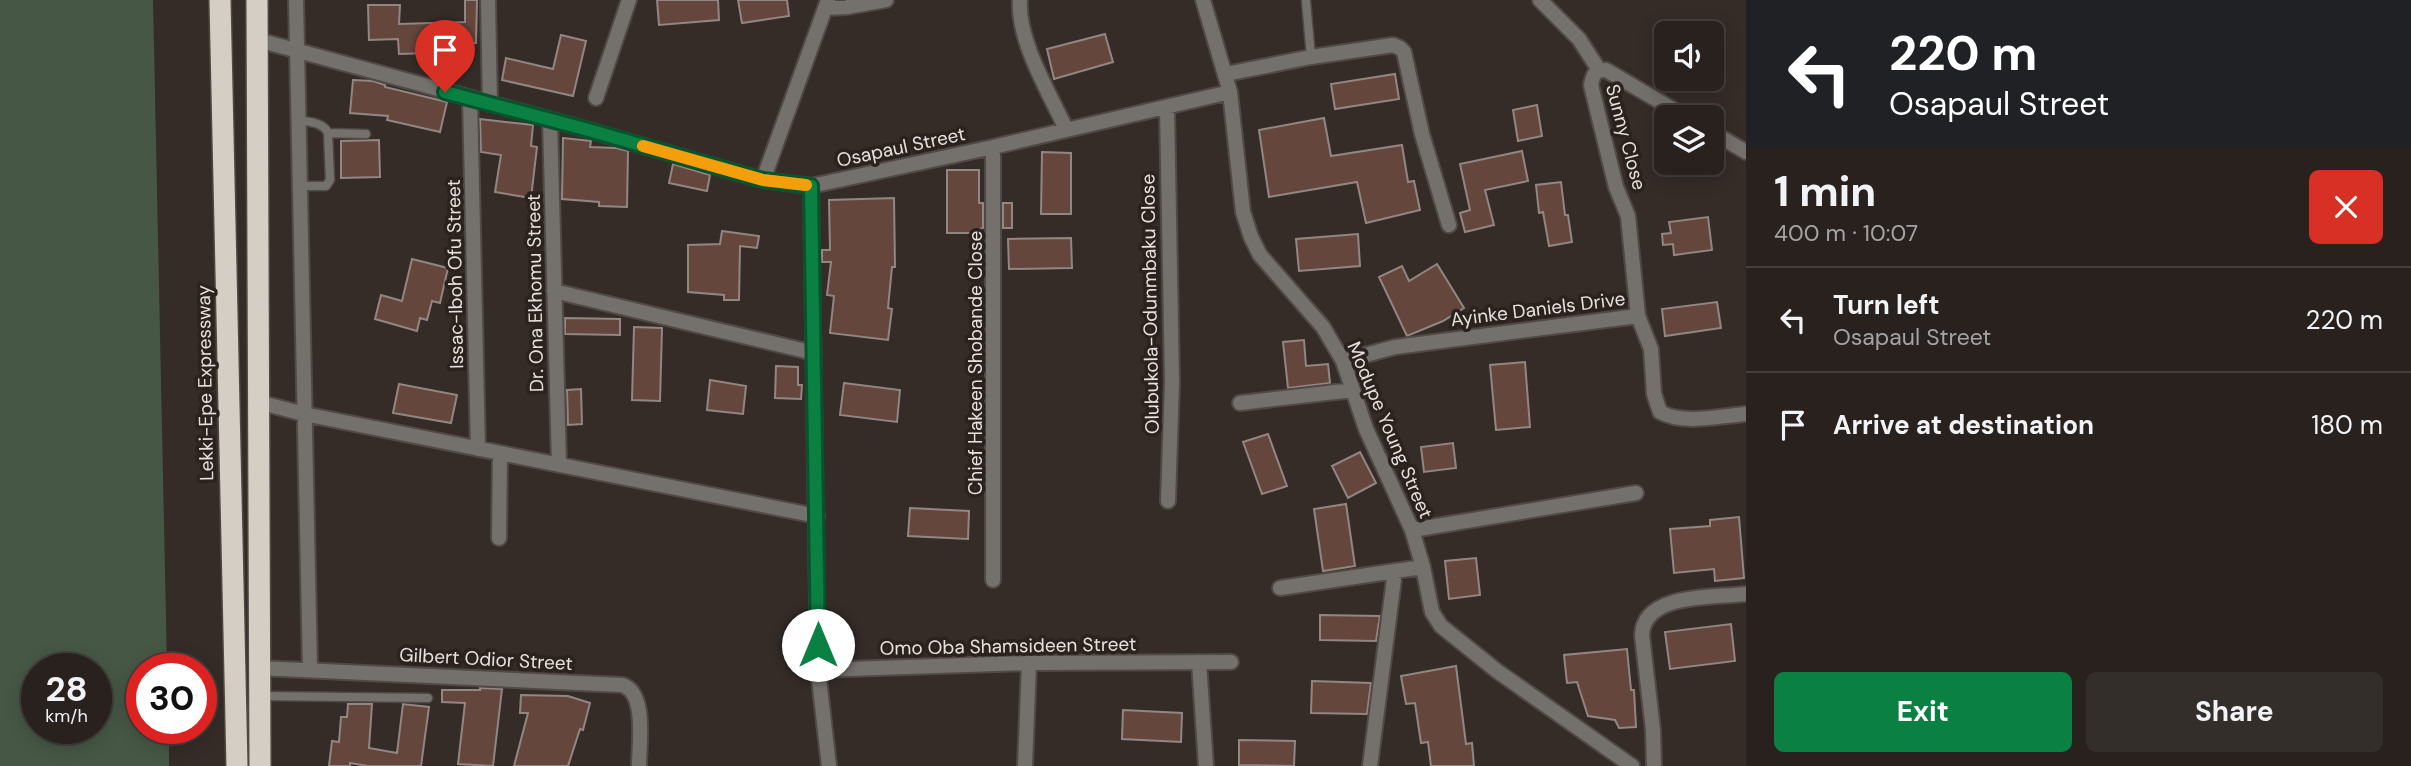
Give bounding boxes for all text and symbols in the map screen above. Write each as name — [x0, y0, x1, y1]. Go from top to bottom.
pin — [415, 20, 475, 92]
map controls — [1654, 21, 1724, 175]
button: sound — [1654, 21, 1724, 91]
text: 220 m — [1889, 21, 2037, 85]
icon: left — [1774, 28, 1865, 119]
icon: arrive — [426, 31, 464, 69]
street label: Sunny Close — [1600, 81, 1652, 193]
text: Osapaul Street — [1889, 83, 2109, 125]
button: layers — [1654, 105, 1724, 175]
street label: Osapaul Street — [834, 121, 968, 173]
text: 1 min — [1774, 164, 1876, 219]
button: close — [2309, 170, 2383, 244]
street label: Olubukola-Odunmbaku Close — [1135, 174, 1165, 434]
street label: Issac-Iboh Ofu Street — [441, 179, 469, 369]
street label: Dr. Ona Ekhomu Street — [521, 194, 549, 392]
text: 400 m · 10:07 — [1774, 218, 1918, 248]
street label: Chief Hakeen Shobande Close — [963, 231, 988, 495]
street label: Lekki-Epe Expressway — [191, 284, 219, 481]
street label: Ayinke Daniels Drive — [1449, 286, 1627, 332]
text: Turn left — [1833, 288, 1940, 322]
icon: left — [1774, 301, 1812, 339]
text: 220 m — [2305, 303, 2383, 337]
text: Osapaul Street — [1833, 322, 1991, 352]
street label: Modupe Young Street — [1341, 338, 1439, 522]
icon: arrive — [1774, 406, 1812, 444]
text: Arrive at destination — [1833, 408, 2094, 442]
text: 180 m — [2311, 408, 2383, 442]
position arrow — [781, 608, 855, 682]
street label: Omo Oba Shamsideen Street — [880, 631, 1136, 661]
street label: Gilbert Odior Street — [399, 642, 573, 676]
speed limit sign: 30 — [126, 653, 217, 744]
text: 28 — [45, 666, 88, 712]
button: Exit — [1774, 672, 2072, 752]
button: Share — [2086, 672, 2383, 752]
text: km/h — [45, 704, 88, 728]

